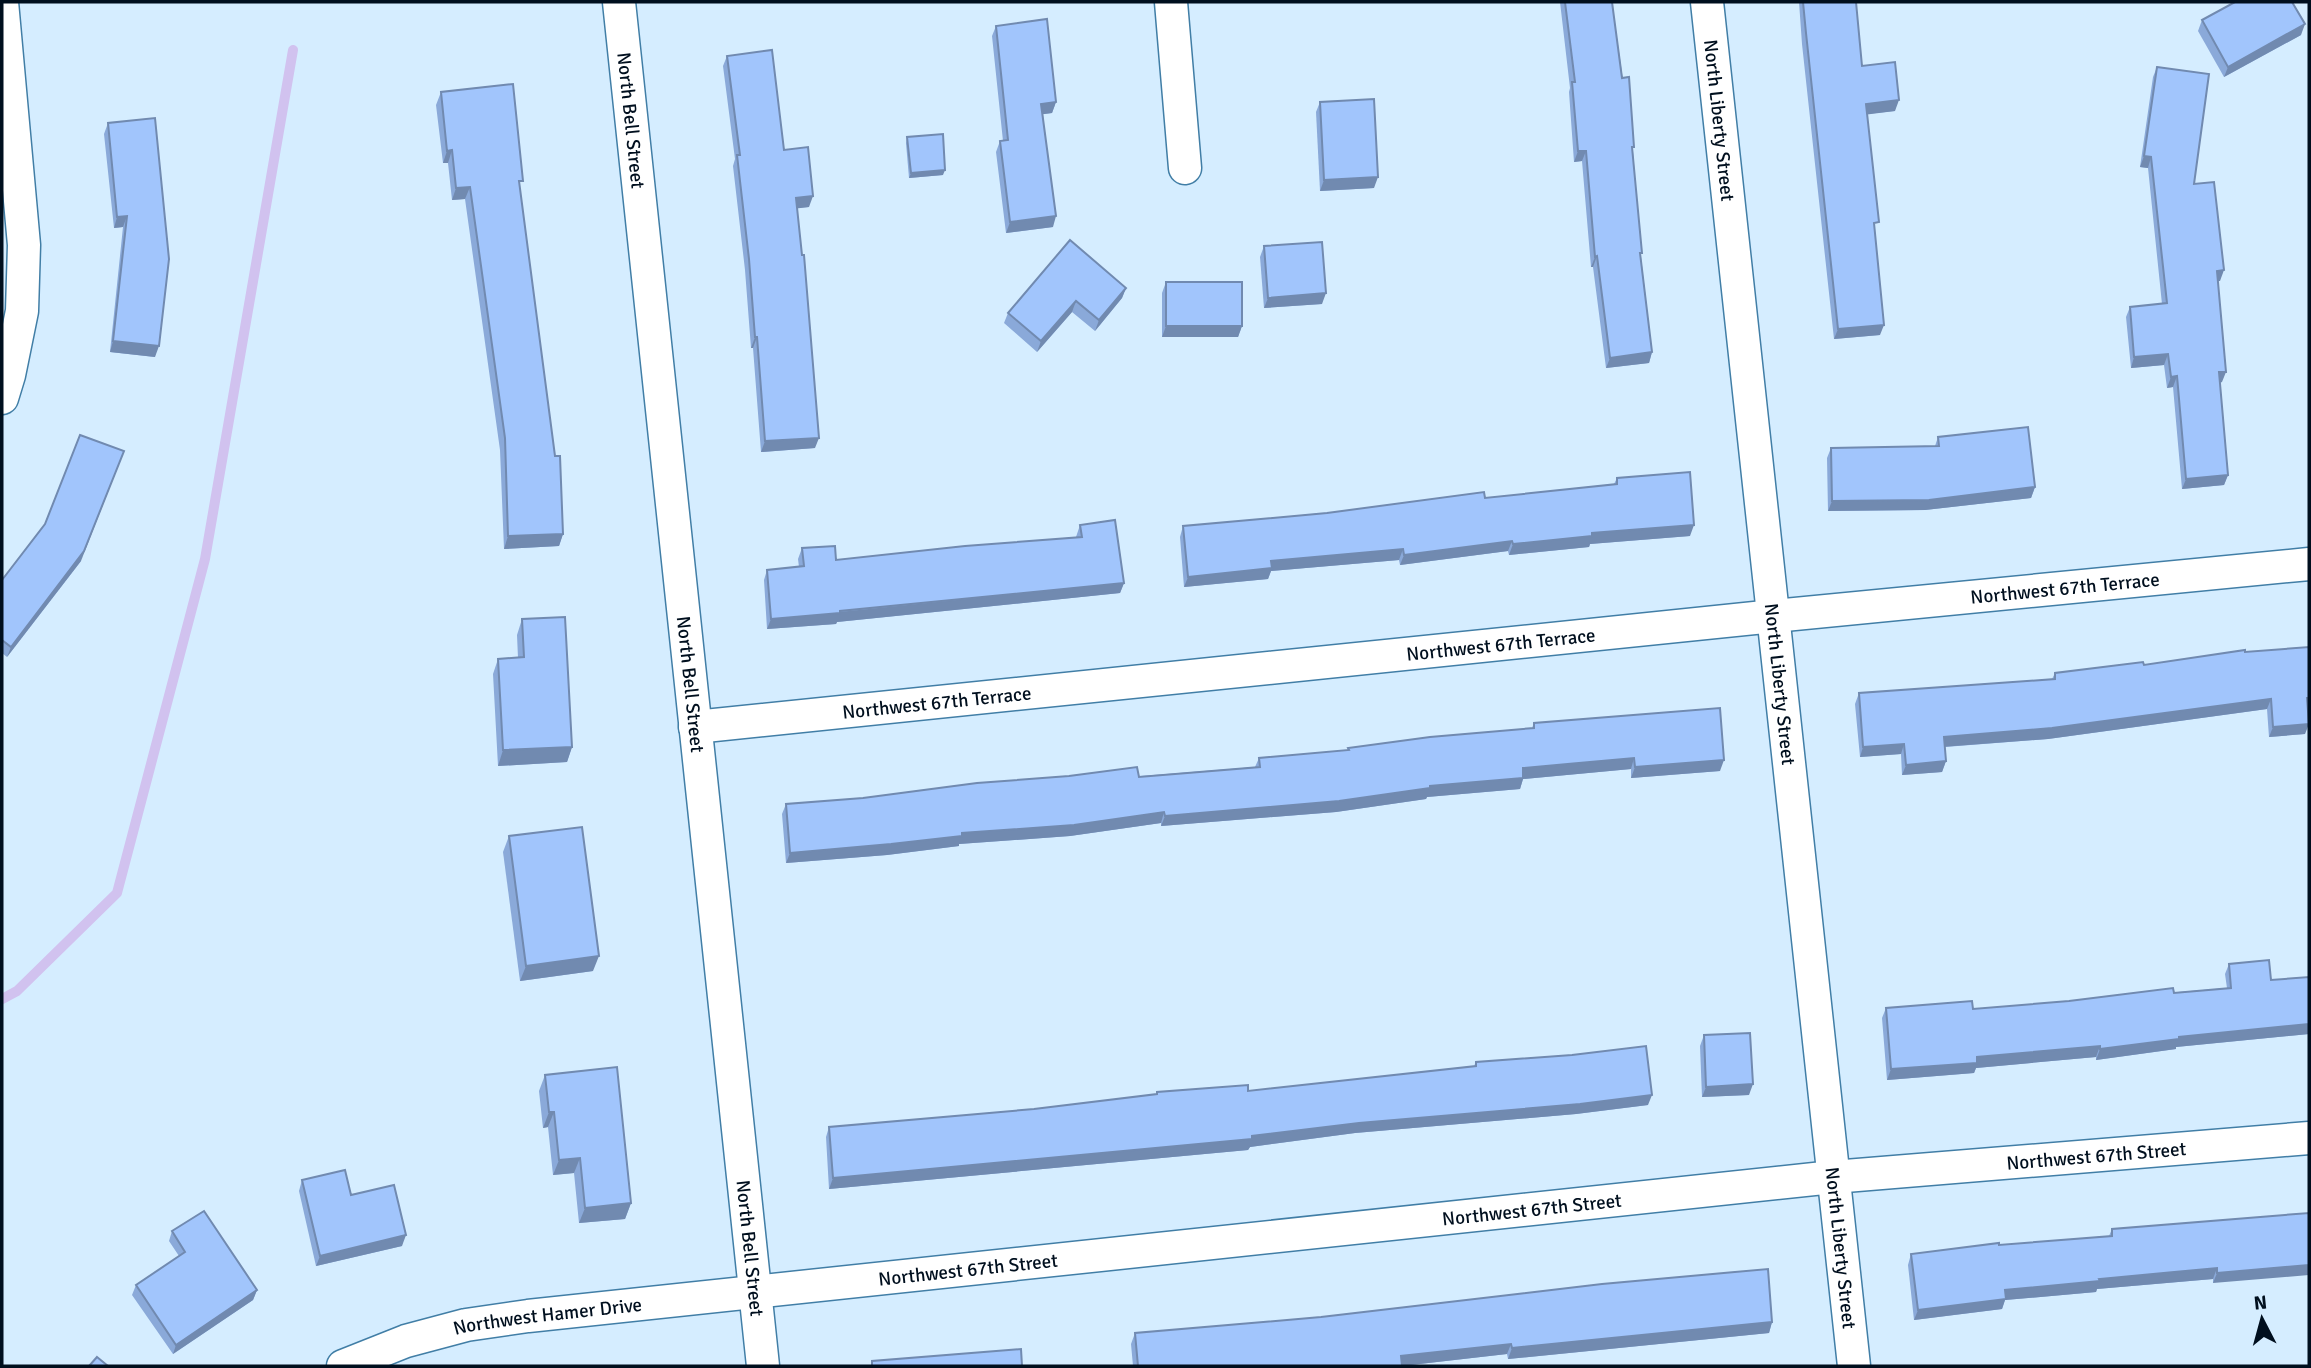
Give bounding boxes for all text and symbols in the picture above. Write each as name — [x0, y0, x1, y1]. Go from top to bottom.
street label: North Liberty Street — [1698, 38, 1739, 203]
street label: North Bell Street — [611, 51, 650, 190]
street label: Northwest 67th Terrace — [1969, 568, 2161, 610]
street label: North Liberty Street — [1759, 602, 1800, 767]
street label: North Bell Street — [671, 615, 709, 754]
street label: Northwest 67th Terrace — [1405, 623, 1597, 667]
street label: Northwest 67th Terrace — [841, 681, 1033, 725]
street label: Northwest 67th Street — [2005, 1137, 2188, 1176]
street label: North Liberty Street — [1820, 1166, 1861, 1330]
street label: North Bell Street — [730, 1179, 769, 1318]
street label: Northwest 67th Street — [1441, 1189, 1623, 1232]
street label: Northwest 67th Street — [877, 1249, 1059, 1292]
north arrow — [2227, 1284, 2297, 1354]
text: N — [2253, 1290, 2268, 1316]
street label: Northwest Hamer Drive — [451, 1293, 643, 1341]

